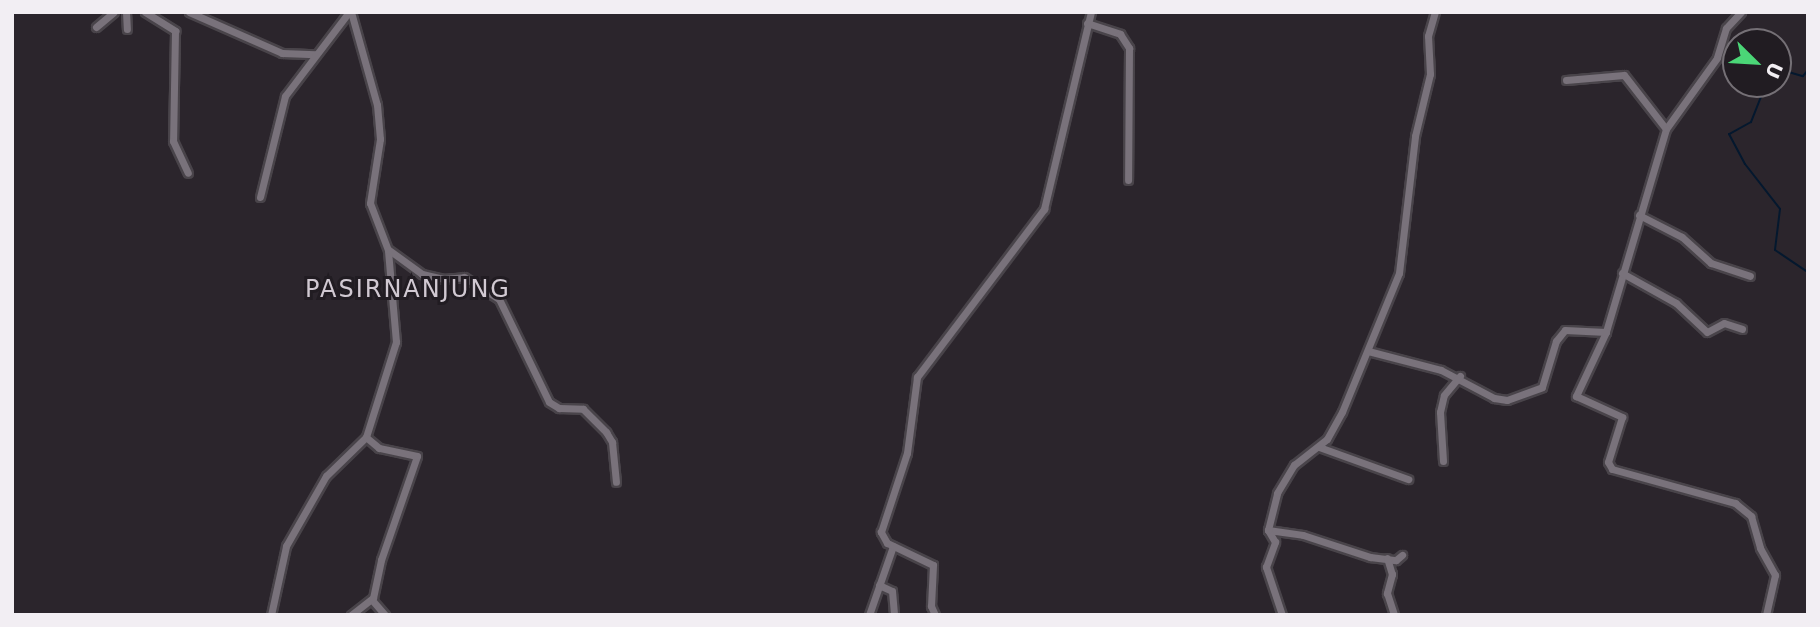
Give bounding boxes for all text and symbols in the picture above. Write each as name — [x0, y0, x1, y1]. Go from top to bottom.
north arrow — [1722, 28, 1792, 98]
text: U — [1761, 59, 1788, 82]
district label: PASIRNANJUNG — [307, 276, 509, 304]

